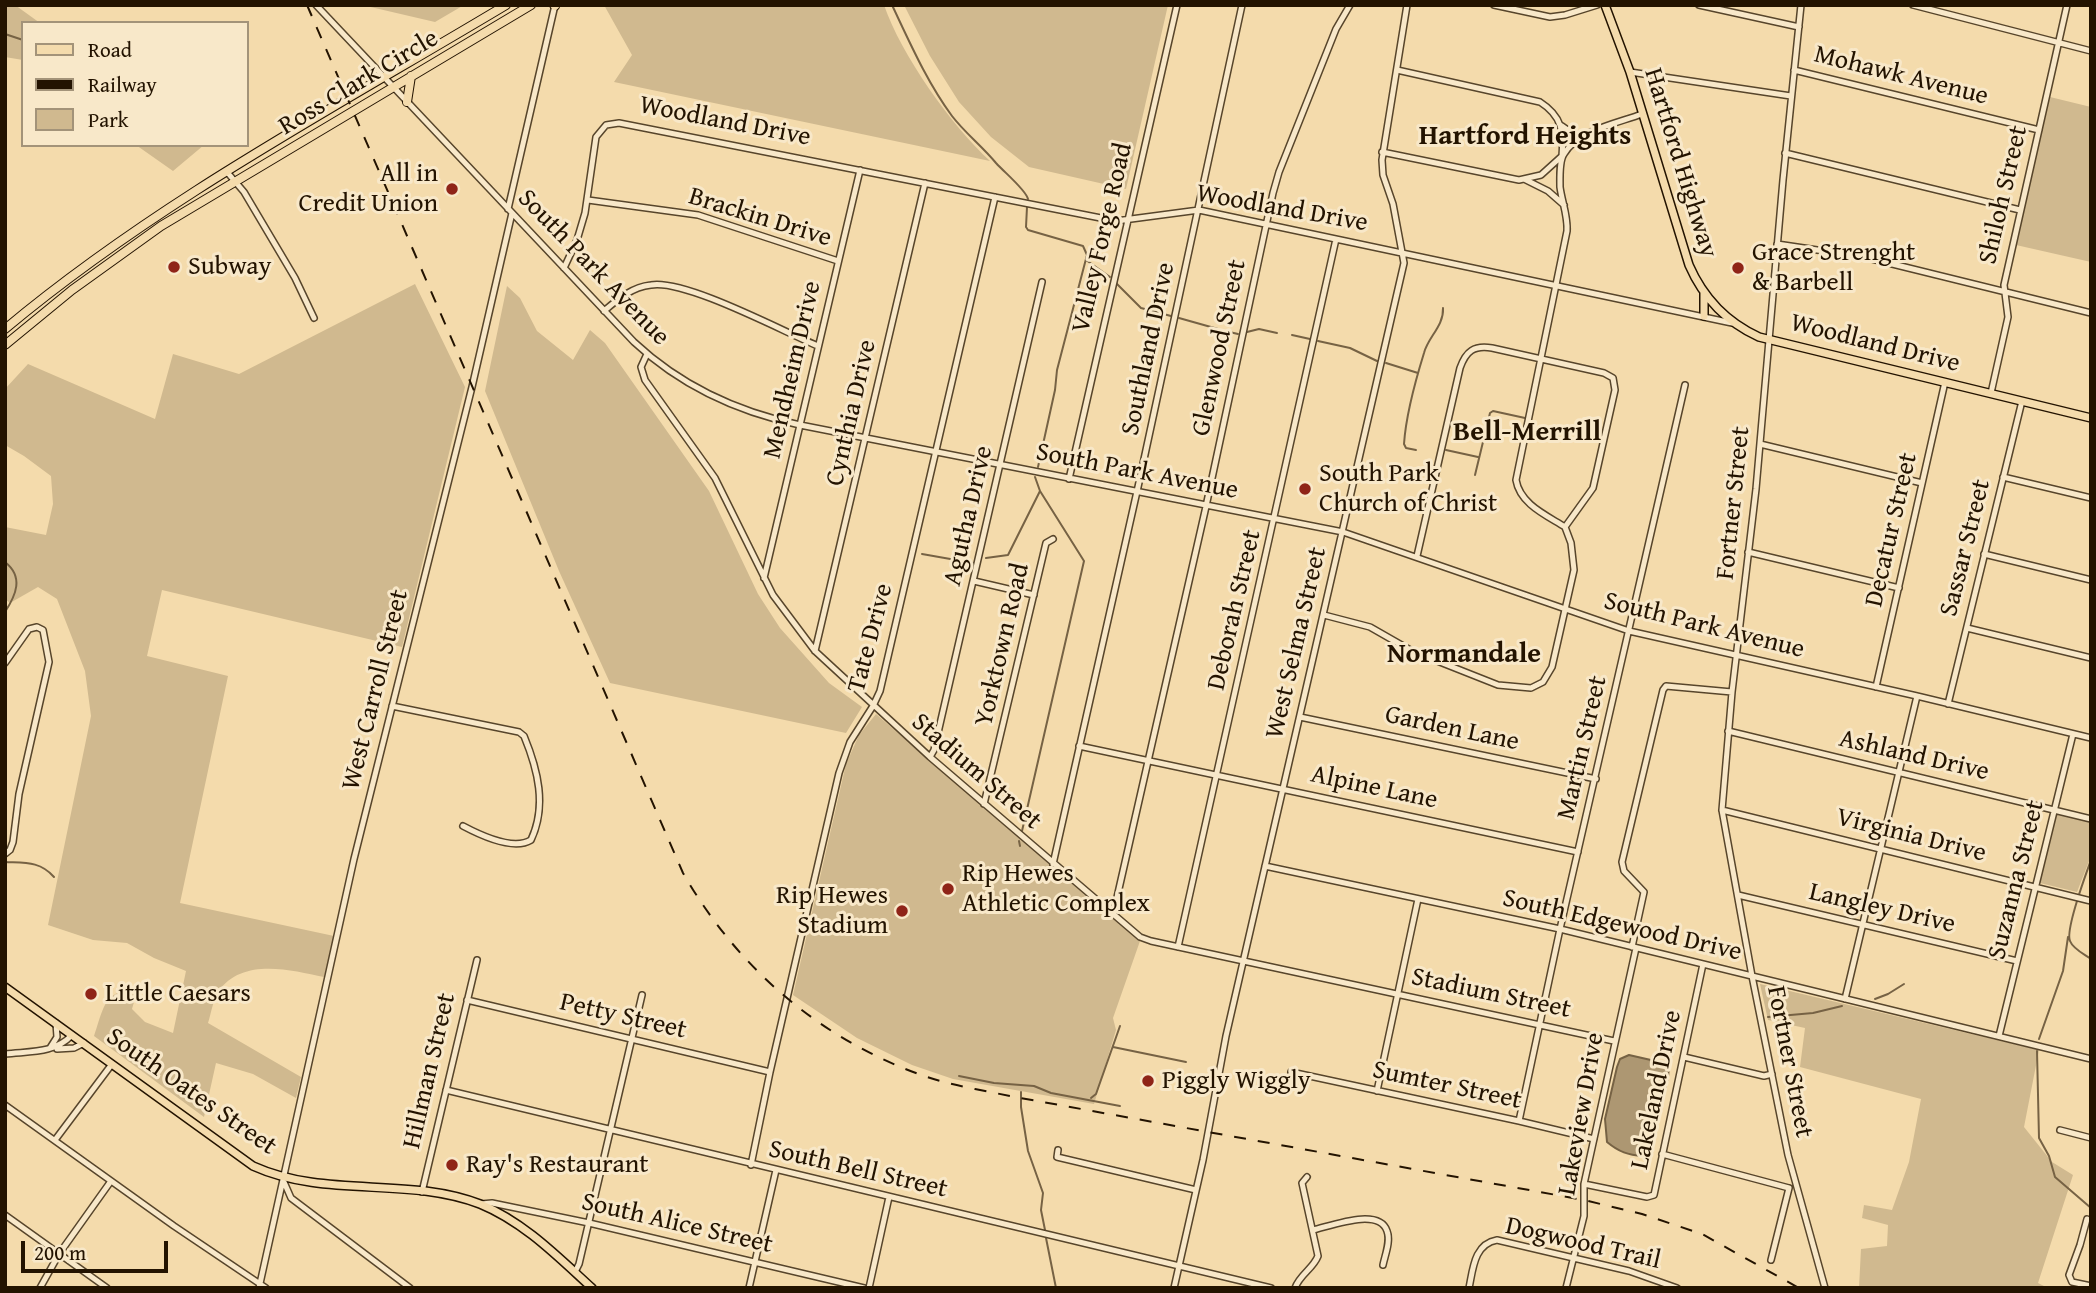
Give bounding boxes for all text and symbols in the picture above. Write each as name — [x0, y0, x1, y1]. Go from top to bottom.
legend — [21, 21, 248, 147]
street label: Ross Clark Circle — [274, 23, 444, 143]
text: Road — [88, 34, 132, 65]
street label: Mohawk Avenue — [1811, 39, 1991, 113]
street label: Hartford Highway — [1636, 64, 1724, 262]
text: Railway — [88, 69, 157, 100]
street label: Woodland Drive — [637, 90, 813, 154]
text: Park — [88, 104, 129, 135]
district label: Hartford Heights — [1419, 120, 1631, 154]
street label: Shiloh Street — [1973, 123, 2035, 267]
street label: Valley Forge Road — [1066, 140, 1140, 336]
place label: All in Credit Union — [298, 158, 438, 220]
street label: Woodland Drive — [1194, 179, 1370, 239]
marker: All in Credit Union — [444, 181, 460, 197]
street label: Brackin Drive — [685, 181, 835, 255]
street label: South Park Avenue — [510, 183, 676, 353]
place label: Grace Strenght & Barbell — [1752, 237, 1915, 298]
place label: Subway — [188, 251, 272, 283]
street label: Glenwood Street — [1186, 257, 1254, 439]
marker: Subway — [166, 259, 182, 275]
street label: Southland Drive — [1115, 260, 1183, 438]
marker: Grace Strenght & Barbell — [1730, 260, 1746, 276]
street label: Mendheim Drive — [757, 278, 829, 462]
street label: Woodland Drive — [1787, 308, 1963, 380]
street label: Cynthia Drive — [820, 337, 884, 489]
district label: Bell-Merrill — [1453, 416, 1601, 450]
street label: Fortner Street — [1710, 425, 1758, 581]
street label: South Park Avenue — [1033, 437, 1241, 507]
street label: Agutha Drive — [938, 443, 1000, 589]
street label: Decatur Street — [1859, 450, 1925, 610]
place label: South Park Church of Christ — [1319, 458, 1497, 520]
street label: Sassar Street — [1934, 476, 1998, 620]
marker: South Park Church of Christ — [1297, 481, 1313, 497]
street label: Deborah Street — [1201, 527, 1269, 693]
street label: West Selma Street — [1260, 544, 1334, 742]
street label: Yorktown Road — [969, 560, 1037, 730]
street label: Tate Drive — [842, 580, 900, 696]
street label: South Park Avenue — [1601, 586, 1807, 666]
street label: West Carroll Street — [336, 587, 416, 793]
district label: Normandale — [1387, 638, 1541, 672]
street label: Martin Street — [1551, 673, 1615, 823]
street label: Garden Lane — [1382, 700, 1522, 758]
street label: Stadium Street — [905, 707, 1047, 837]
street label: Ashland Drive — [1836, 724, 1992, 788]
street label: Alpine Lane — [1308, 759, 1440, 817]
street label: Suzanna Street — [1982, 797, 2052, 963]
street label: Virginia Drive — [1833, 802, 1989, 870]
place label: Rip Hewes Athletic Complex — [962, 858, 1150, 920]
street label: Langley Drive — [1806, 877, 1958, 941]
place label: Rip Hewes Stadium — [776, 880, 888, 942]
marker: Rip Hewes Athletic Complex — [940, 881, 956, 897]
street label: South Edgewood Drive — [1500, 883, 1744, 969]
marker: Rip Hewes Stadium — [894, 903, 910, 919]
street label: Stadium Street — [1408, 962, 1574, 1026]
place label: Little Caesars — [105, 978, 251, 1010]
street label: Fortner Street — [1759, 984, 1819, 1140]
marker: Little Caesars — [83, 986, 99, 1002]
street label: Petty Street — [557, 987, 689, 1047]
street label: Hillman Street — [397, 990, 463, 1152]
street label: Lakeland Drive — [1625, 1008, 1689, 1172]
street label: South Oates Street — [100, 1022, 282, 1162]
street label: Lakeview Drive — [1552, 1030, 1612, 1198]
street label: Sumter Street — [1370, 1055, 1524, 1117]
place label: Piggly Wiggly — [1162, 1065, 1311, 1097]
marker: Piggly Wiggly — [1140, 1073, 1156, 1089]
street label: South Bell Street — [766, 1134, 950, 1206]
place label: Ray's Restaurant — [466, 1149, 648, 1181]
marker: Ray's Restaurant — [444, 1157, 460, 1173]
street label: South Alice Street — [578, 1187, 776, 1261]
street label: Dogwood Trail — [1502, 1211, 1664, 1277]
scale bar — [24, 1226, 172, 1270]
text: 200 m — [34, 1237, 86, 1268]

